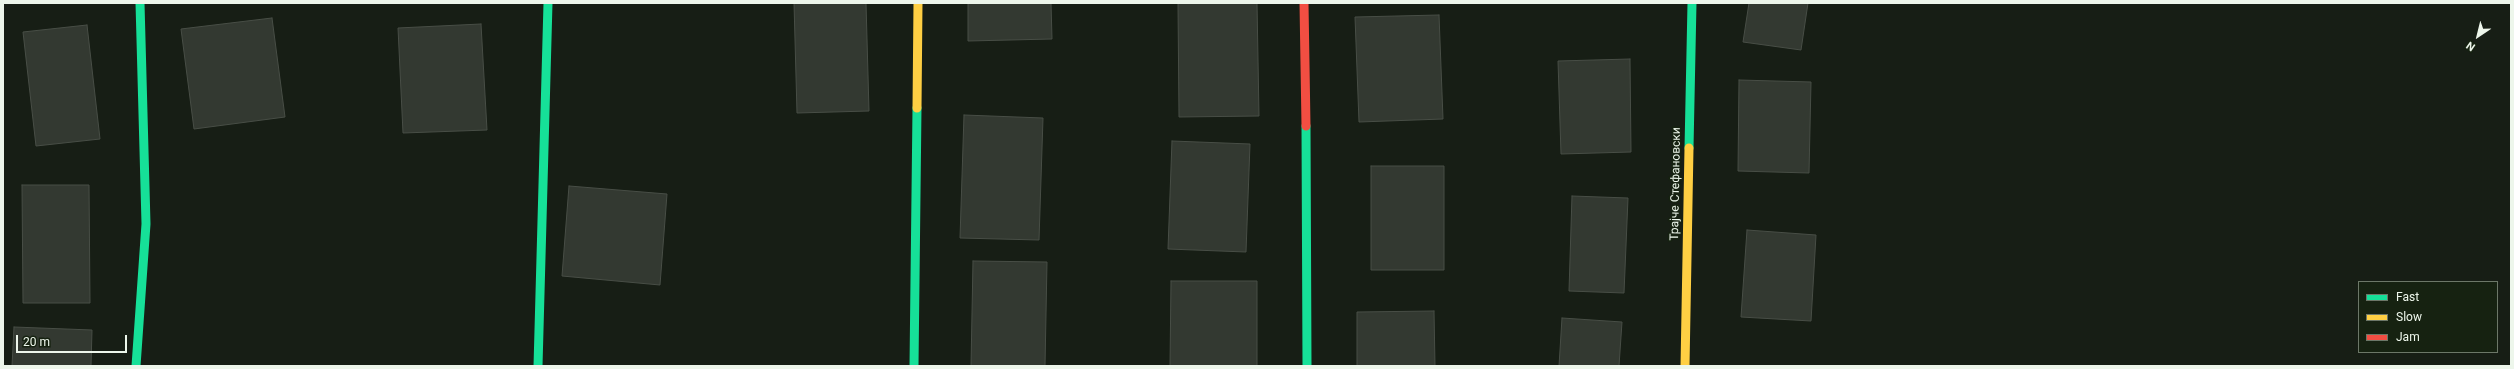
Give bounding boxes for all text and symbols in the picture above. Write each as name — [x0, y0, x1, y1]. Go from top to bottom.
north arrow — [2458, 16, 2498, 56]
text: N — [2464, 39, 2478, 54]
street label: Трајче Стефановски — [1668, 127, 1684, 241]
legend — [2358, 281, 2498, 353]
text: Fast — [2396, 290, 2419, 304]
text: Slow — [2396, 310, 2422, 324]
scale bar — [18, 327, 129, 353]
text: Jam — [2396, 330, 2420, 344]
text: 20 m — [23, 335, 50, 349]

